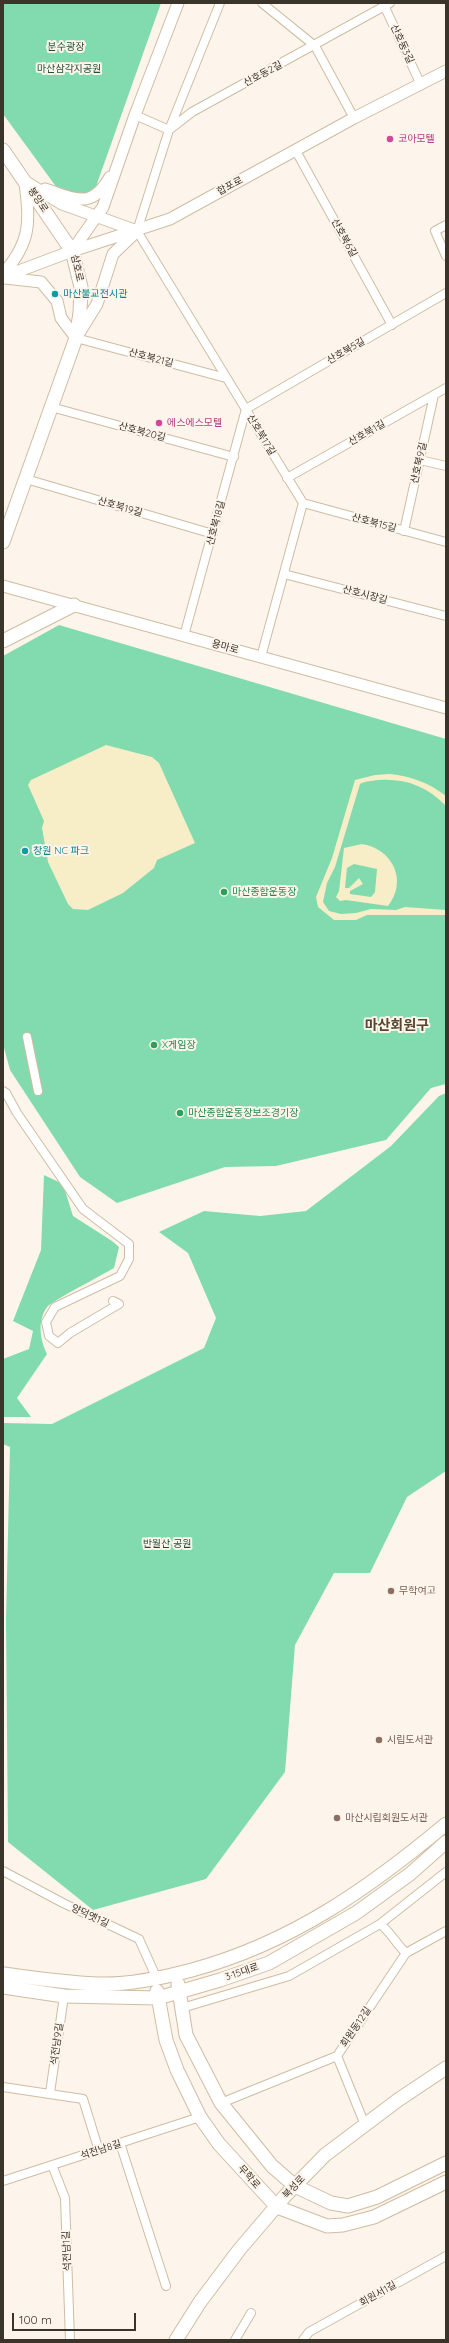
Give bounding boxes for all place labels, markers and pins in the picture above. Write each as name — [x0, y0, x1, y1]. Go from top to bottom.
place label: 코아모텔 — [398, 133, 435, 145]
marker: 코아모텔 — [385, 134, 395, 144]
place label: 마산불교전시관 — [63, 288, 127, 300]
marker: 마산불교전시관 — [50, 289, 60, 299]
place label: 에스에스모텔 — [167, 417, 222, 429]
marker: 에스에스모텔 — [154, 418, 164, 428]
place label: 창원 NC 파크 — [33, 845, 89, 857]
marker: 창원 NC 파크 — [20, 846, 30, 856]
place label: 마산종합운동장 — [232, 886, 296, 898]
marker: 마산종합운동장 — [219, 887, 229, 897]
place label: X게임장 — [162, 1039, 196, 1051]
marker: X게임장 — [149, 1040, 159, 1050]
place label: 마산종합운동장보조경기장 — [188, 1107, 298, 1119]
marker: 마산종합운동장보조경기장 — [175, 1108, 185, 1118]
place label: 무학여고 — [399, 1585, 436, 1597]
marker: 무학여고 — [386, 1586, 396, 1596]
place label: 시립도서관 — [387, 1734, 433, 1746]
marker: 시립도서관 — [374, 1735, 384, 1745]
place label: 마산시립회원도서관 — [345, 1812, 428, 1824]
marker: 마산시립회원도서관 — [332, 1813, 342, 1823]

